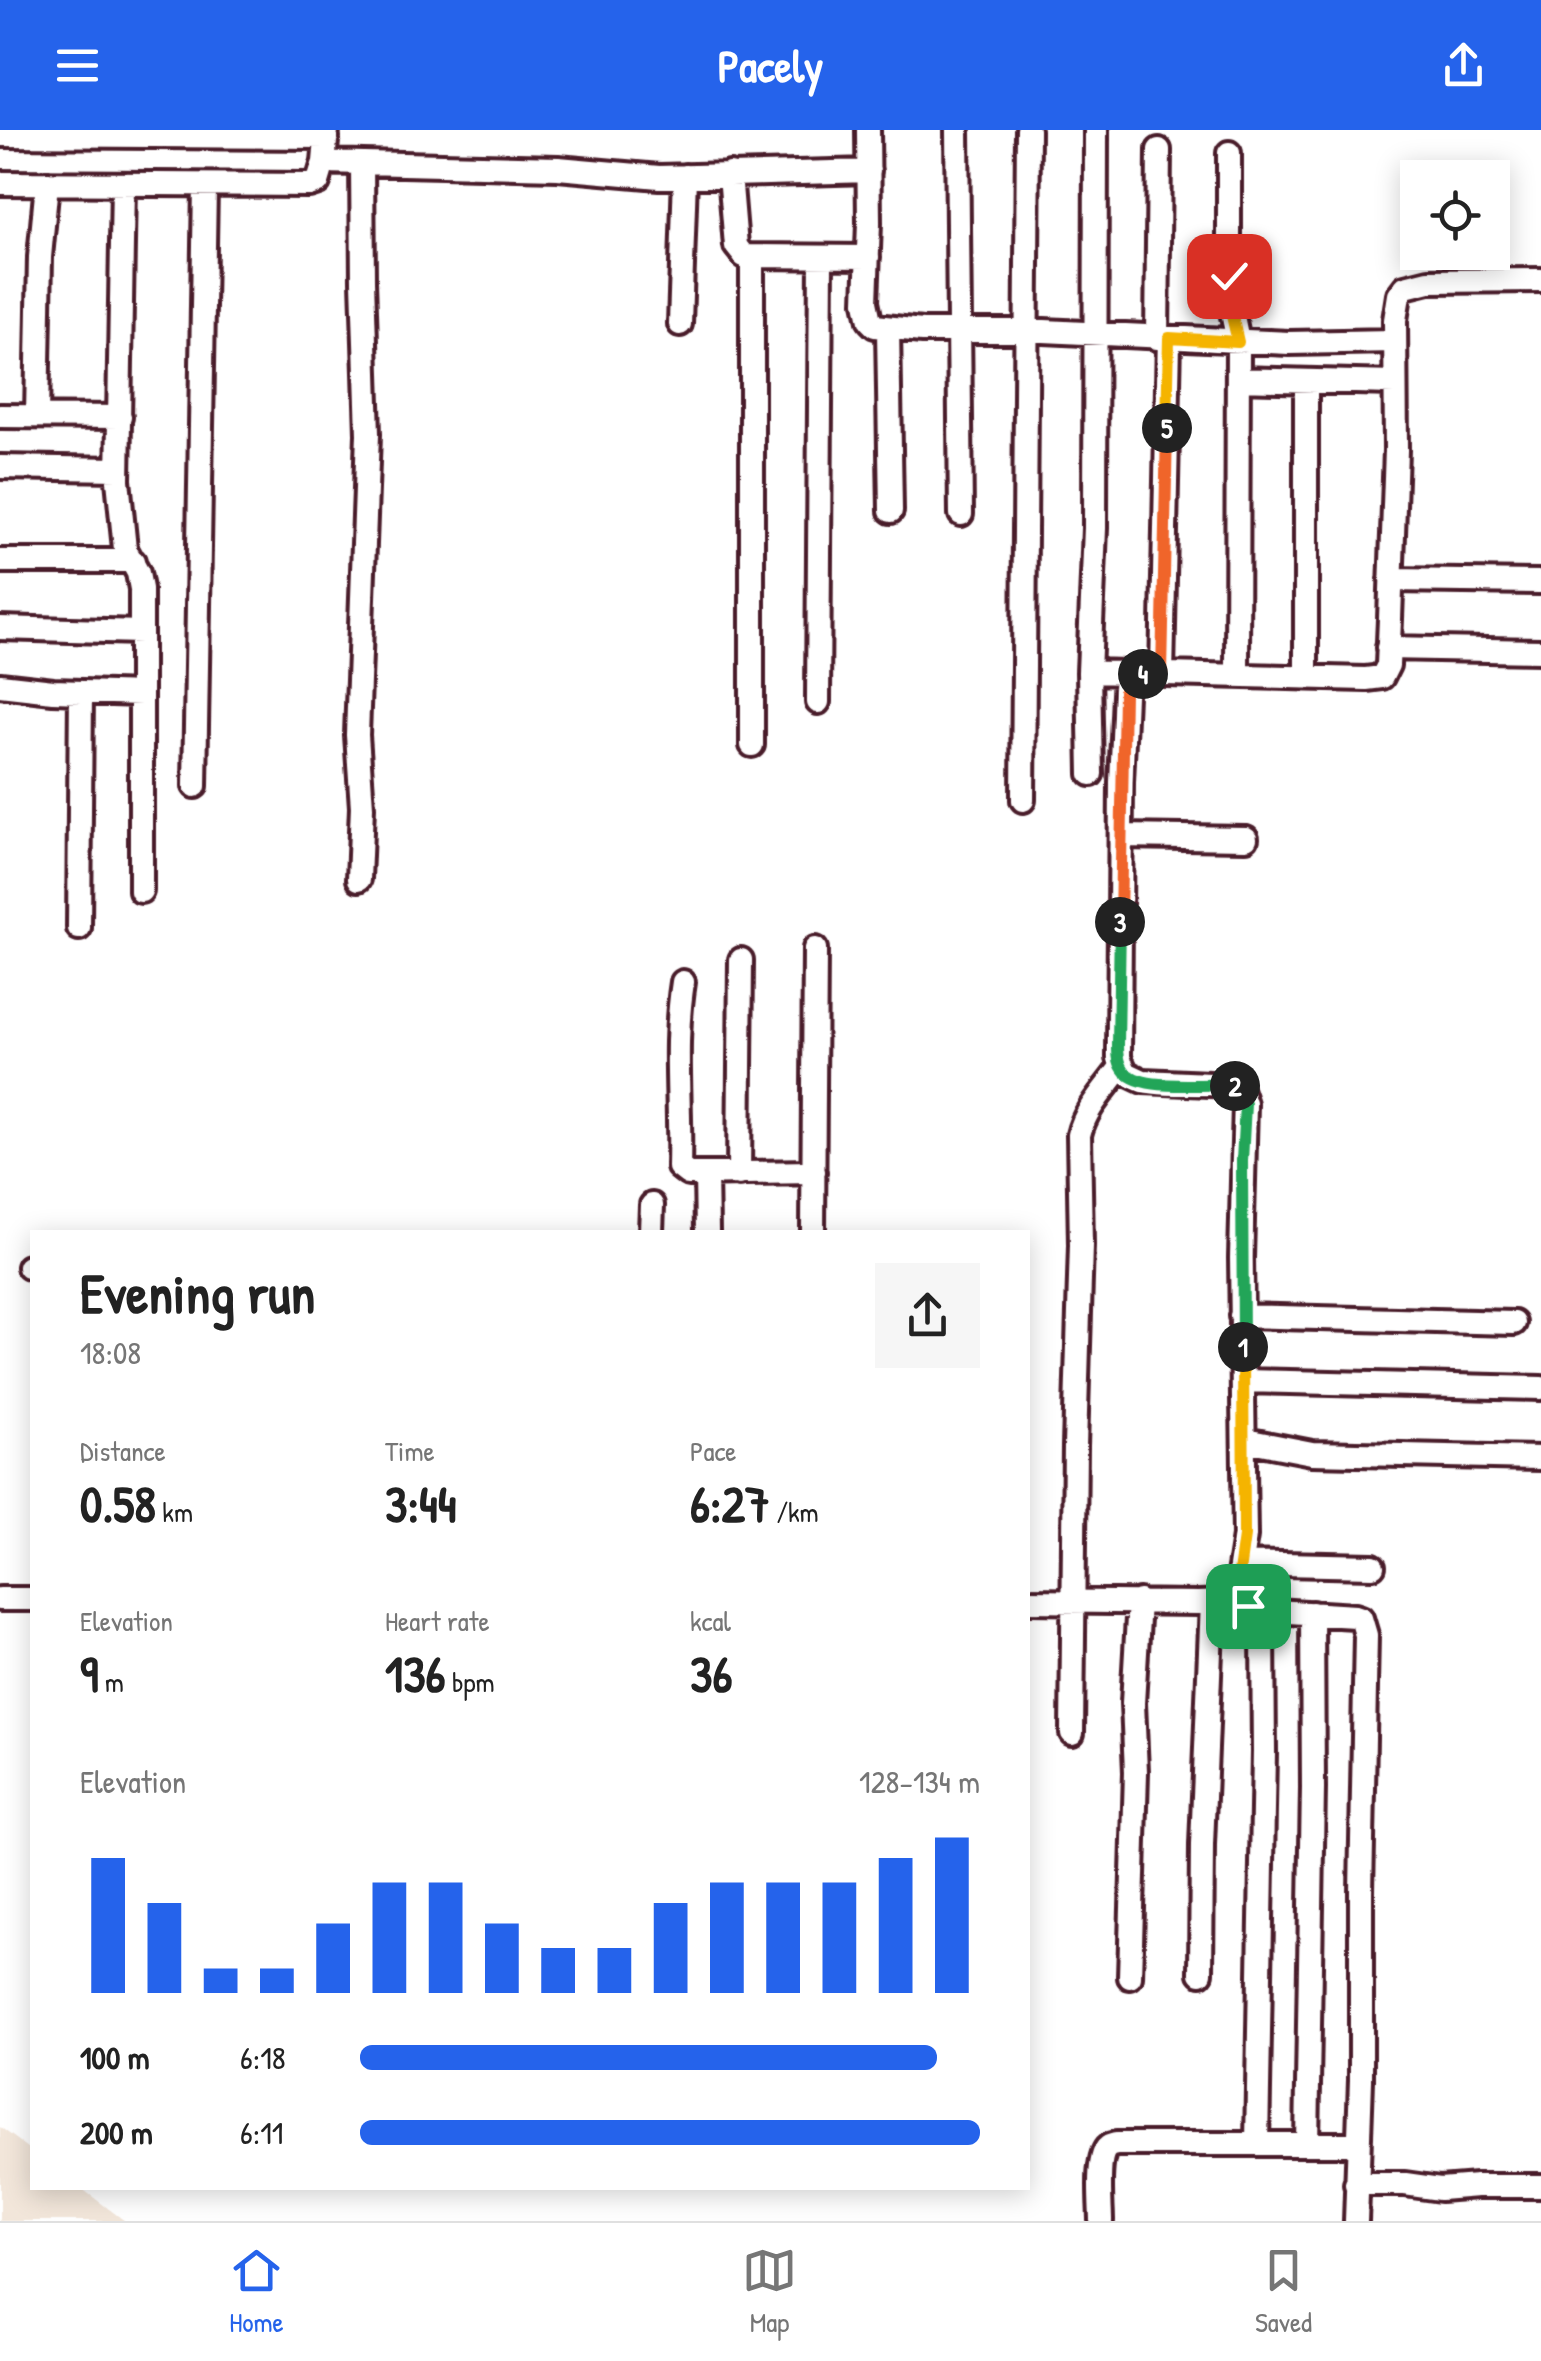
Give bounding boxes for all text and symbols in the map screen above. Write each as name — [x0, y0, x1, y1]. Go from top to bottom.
text: Pacely — [718, 35, 823, 96]
icon: menu — [50, 38, 105, 93]
icon: share — [1436, 38, 1491, 93]
map controls — [1400, 160, 1510, 270]
button: locate — [1400, 160, 1510, 270]
pin — [1187, 234, 1272, 319]
icon: check — [1202, 249, 1257, 304]
pin: 5 — [1142, 403, 1192, 453]
text: 5 — [1161, 409, 1173, 447]
pin: 4 — [1118, 649, 1168, 699]
text: 4 — [1138, 655, 1148, 693]
pin: 3 — [1095, 897, 1145, 947]
text: 3 — [1114, 903, 1126, 941]
pin: 2 — [1210, 1061, 1260, 1111]
text: 2 — [1228, 1067, 1242, 1105]
text: Evening run — [80, 1256, 315, 1330]
button: share — [875, 1263, 980, 1368]
pin: 1 — [1218, 1322, 1268, 1372]
text: 1 — [1238, 1328, 1248, 1366]
text: 18:08 — [80, 1331, 141, 1374]
text: Distance — [80, 1432, 166, 1470]
text: Time — [385, 1432, 435, 1470]
text: Pace — [690, 1432, 736, 1470]
text: 0.58 — [80, 1470, 156, 1538]
text: 3:44 — [385, 1470, 457, 1538]
text: 6:27 — [690, 1470, 770, 1538]
text: km — [156, 1493, 193, 1531]
text: /km — [770, 1493, 819, 1531]
pin — [1206, 1564, 1291, 1649]
icon: arrive — [1221, 1579, 1276, 1634]
text: Elevation — [80, 1602, 173, 1640]
text: Heart rate — [385, 1602, 490, 1640]
text: kcal — [690, 1602, 731, 1640]
text: 9 — [80, 1640, 98, 1708]
text: 136 — [385, 1640, 446, 1708]
text: 36 — [690, 1640, 732, 1708]
text: m — [98, 1663, 124, 1701]
text: bpm — [446, 1663, 495, 1701]
text: Elevation — [80, 1760, 186, 1803]
text: 128–134 m — [859, 1760, 980, 1803]
text: 100 m — [80, 2036, 149, 2079]
text: 6:18 — [240, 2036, 286, 2079]
text: 200 m — [80, 2111, 153, 2154]
text: 6:11 — [240, 2111, 283, 2154]
tab: Home — [229, 2243, 284, 2341]
tab: Map — [742, 2243, 797, 2341]
tab: Saved — [1255, 2243, 1312, 2341]

